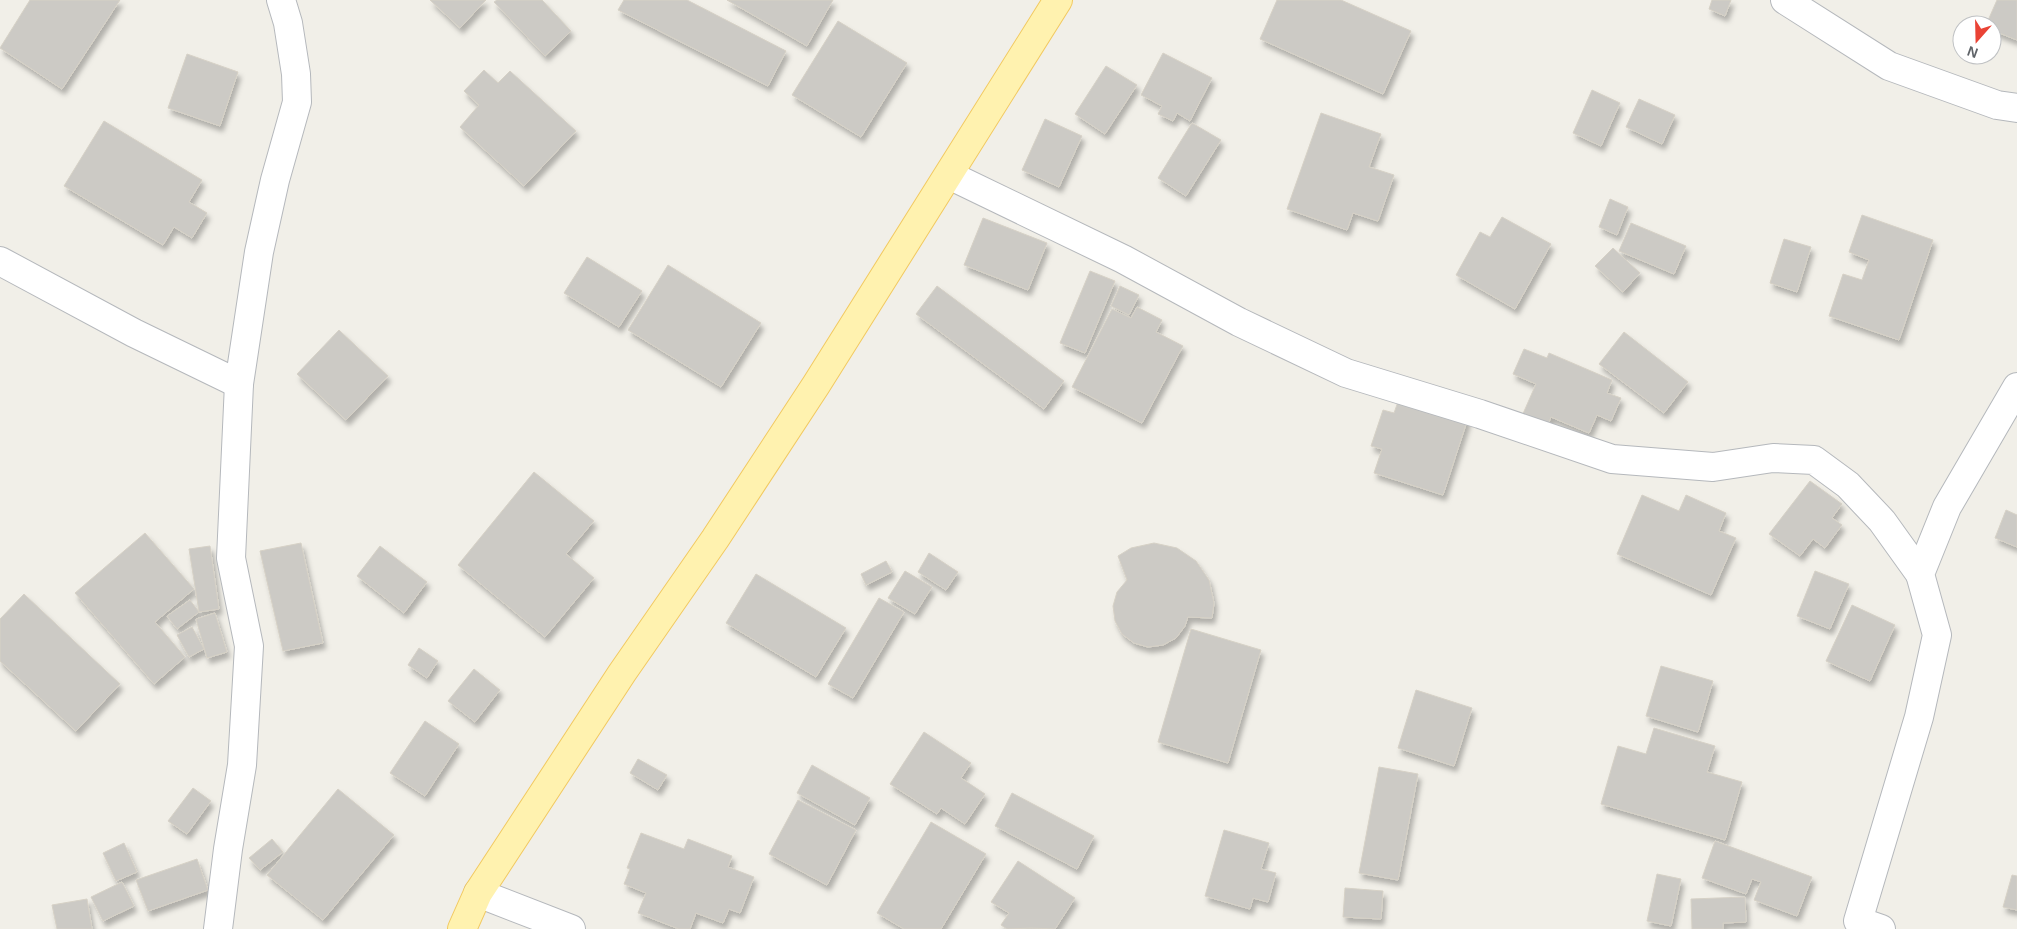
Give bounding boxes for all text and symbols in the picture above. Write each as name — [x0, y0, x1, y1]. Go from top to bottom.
north arrow — [1952, 15, 2002, 65]
text: N — [1965, 43, 1980, 61]

